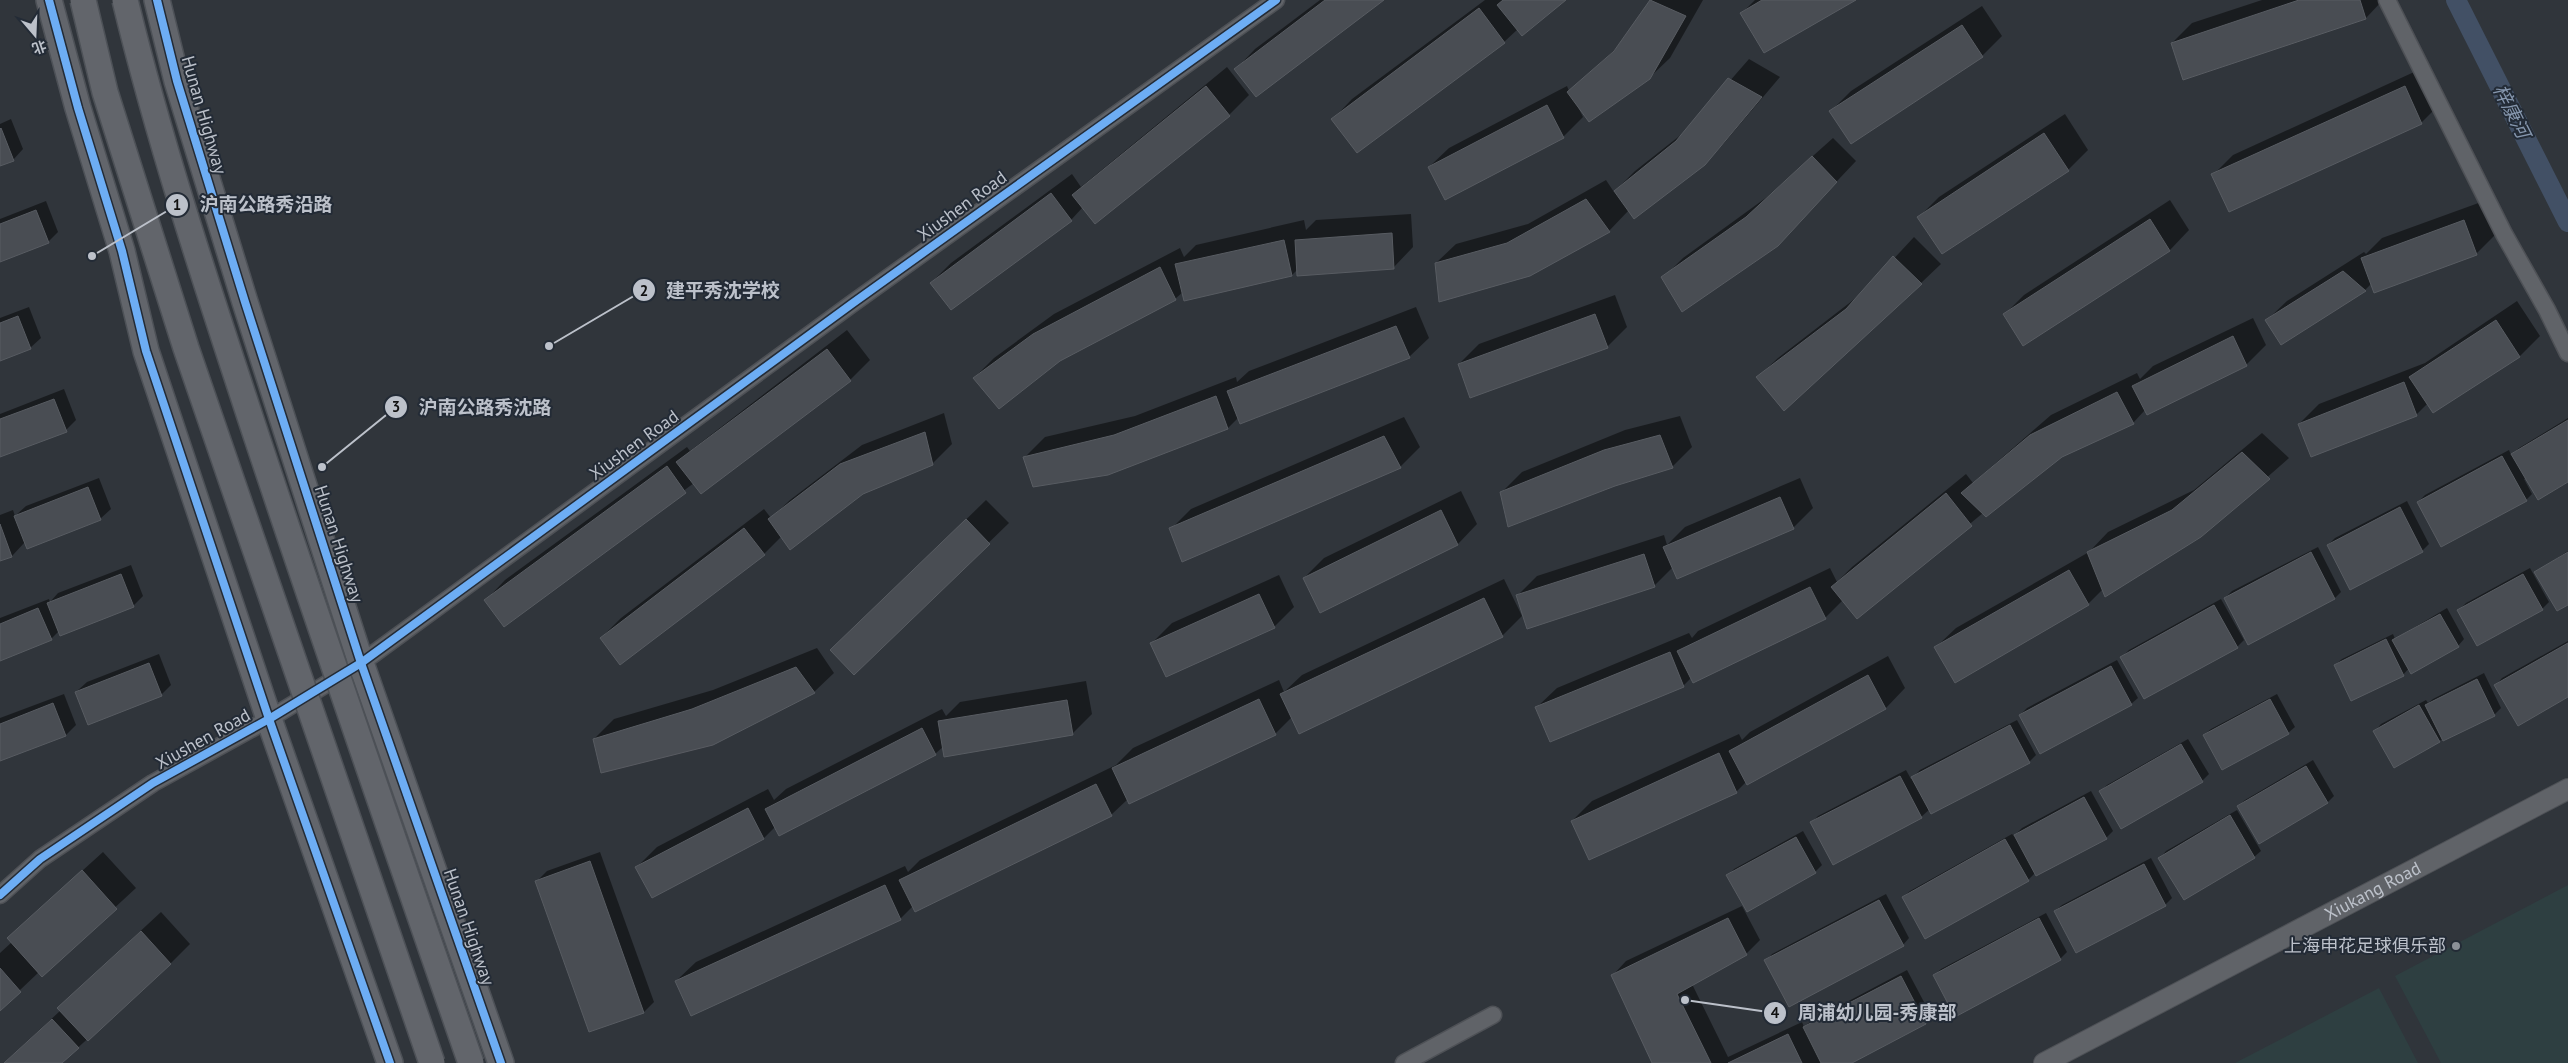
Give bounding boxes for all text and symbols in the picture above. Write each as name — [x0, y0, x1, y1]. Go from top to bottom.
north arrow — [10, 10, 60, 60]
text: 北 — [30, 37, 49, 58]
street label: Hunan Highway — [177, 53, 233, 177]
water label: 梓康河 — [2488, 80, 2537, 145]
street label: Xiushen Road — [912, 165, 1011, 246]
callout: 沪南公路秀沿路 — [165, 188, 343, 222]
text: 沪南公路秀沿路 — [199, 192, 333, 216]
text: 1 — [173, 195, 181, 214]
callout: 建平秀沈学校 — [631, 273, 790, 307]
text: 建平秀沈学校 — [666, 278, 780, 302]
text: 2 — [640, 281, 648, 300]
callout: 沪南公路秀沈路 — [383, 390, 561, 424]
text: 沪南公路秀沈路 — [418, 395, 552, 419]
text: 3 — [392, 397, 400, 416]
street label: Xiushen Road — [584, 404, 683, 485]
street label: Hunan Highway — [310, 482, 369, 606]
street label: Xiushen Road — [151, 703, 254, 774]
street label: Xiukang Road — [2320, 856, 2425, 925]
street label: Hunan Highway — [439, 865, 500, 989]
place label: 上海申花足球俱乐部 — [2284, 934, 2446, 957]
marker: 上海申花足球俱乐部 — [2450, 940, 2462, 952]
callout: 周浦幼儿园-秀康部 — [1762, 996, 1966, 1030]
text: 周浦幼儿园-秀康部 — [1798, 1000, 1956, 1024]
text: 4 — [1771, 1003, 1780, 1022]

